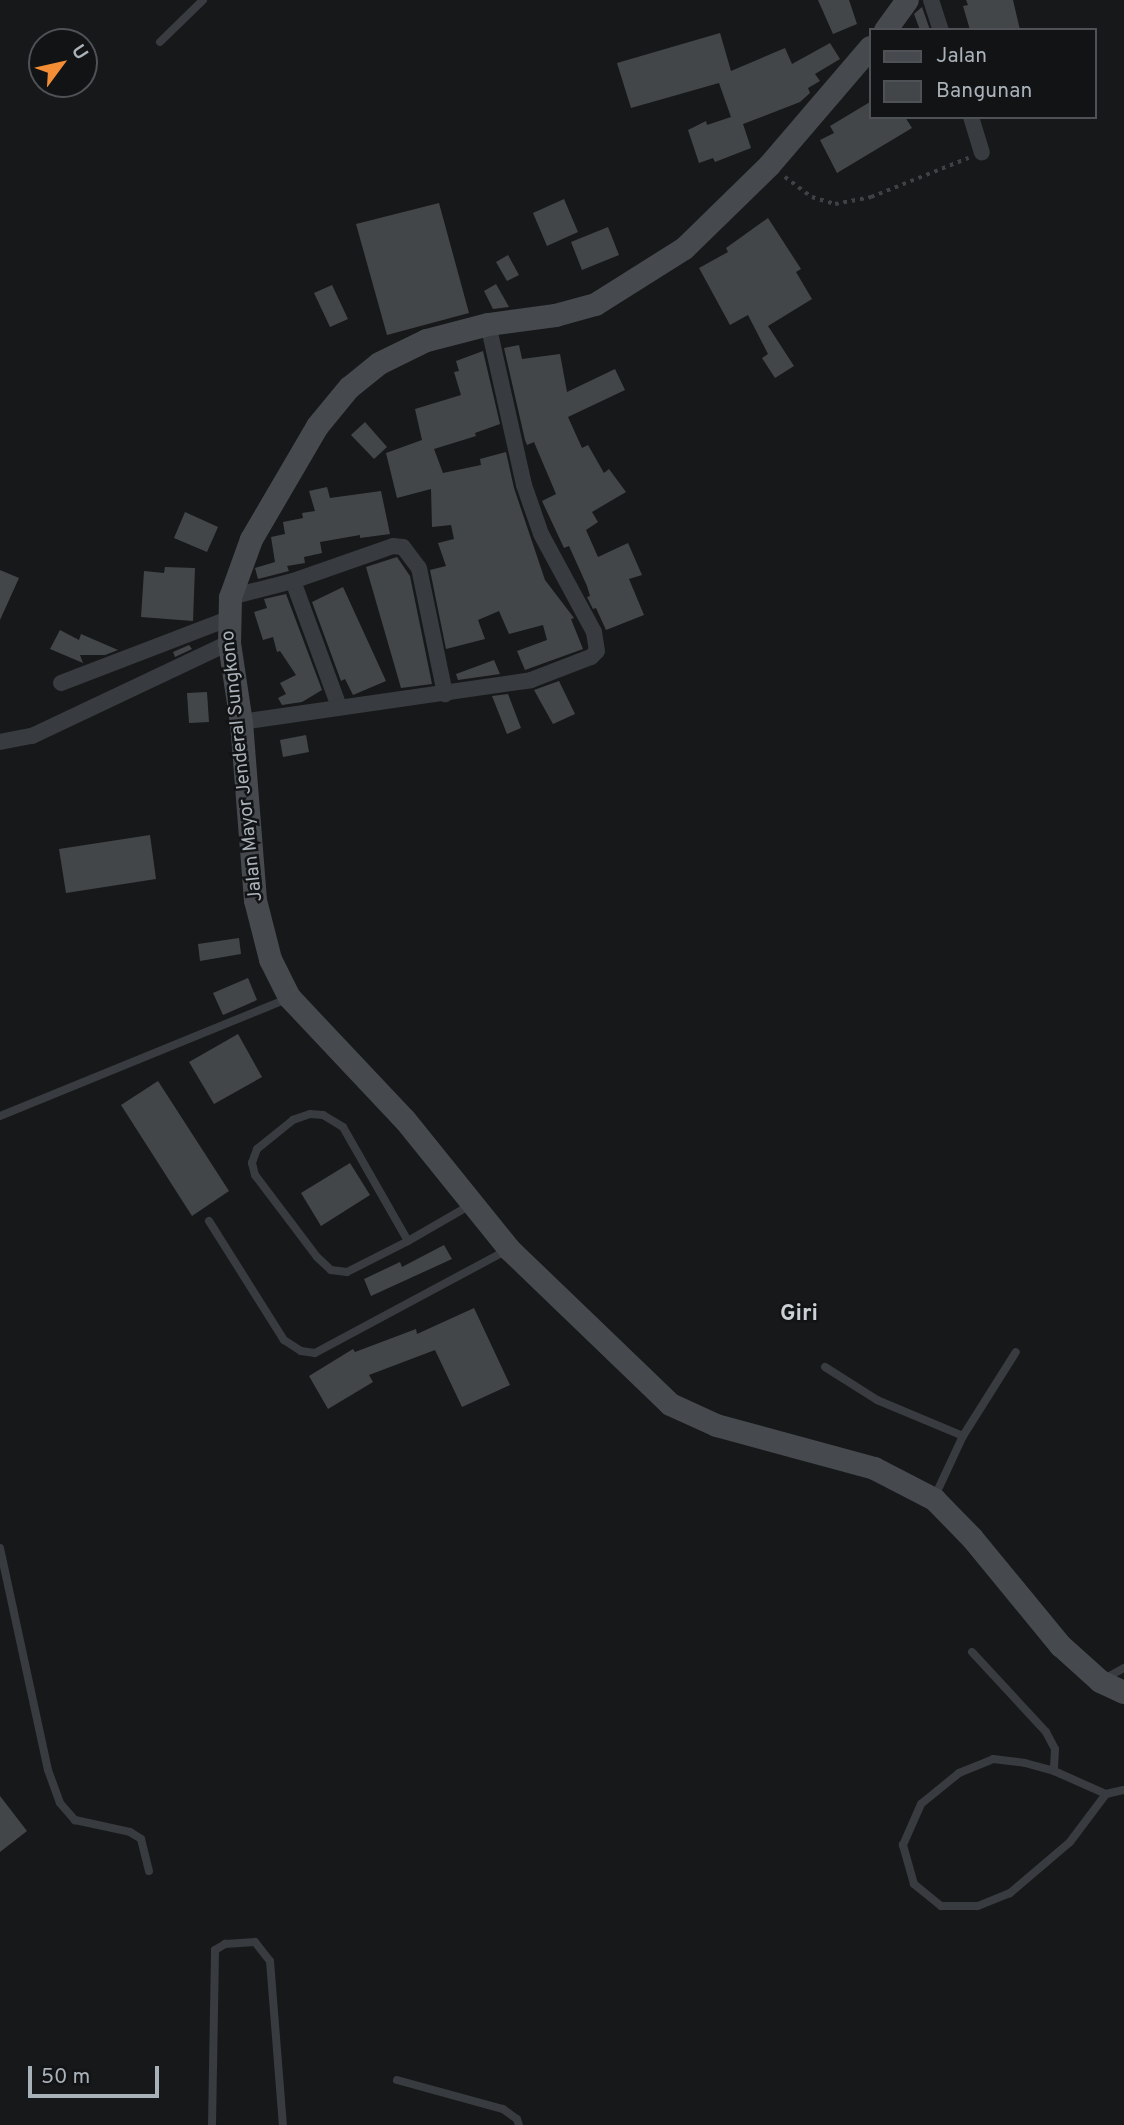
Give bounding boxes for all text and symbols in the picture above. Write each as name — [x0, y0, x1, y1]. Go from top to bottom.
north arrow — [28, 28, 98, 98]
legend — [869, 28, 1096, 119]
text: U — [65, 40, 93, 65]
text: Jalan — [936, 43, 987, 70]
text: Bangunan — [936, 78, 1032, 105]
street label: Jalan Mayor Jenderal Sungkono — [217, 629, 269, 903]
district label: Giri — [780, 1301, 818, 1329]
scale bar — [32, 2052, 163, 2096]
text: 50 m — [41, 2064, 90, 2091]

